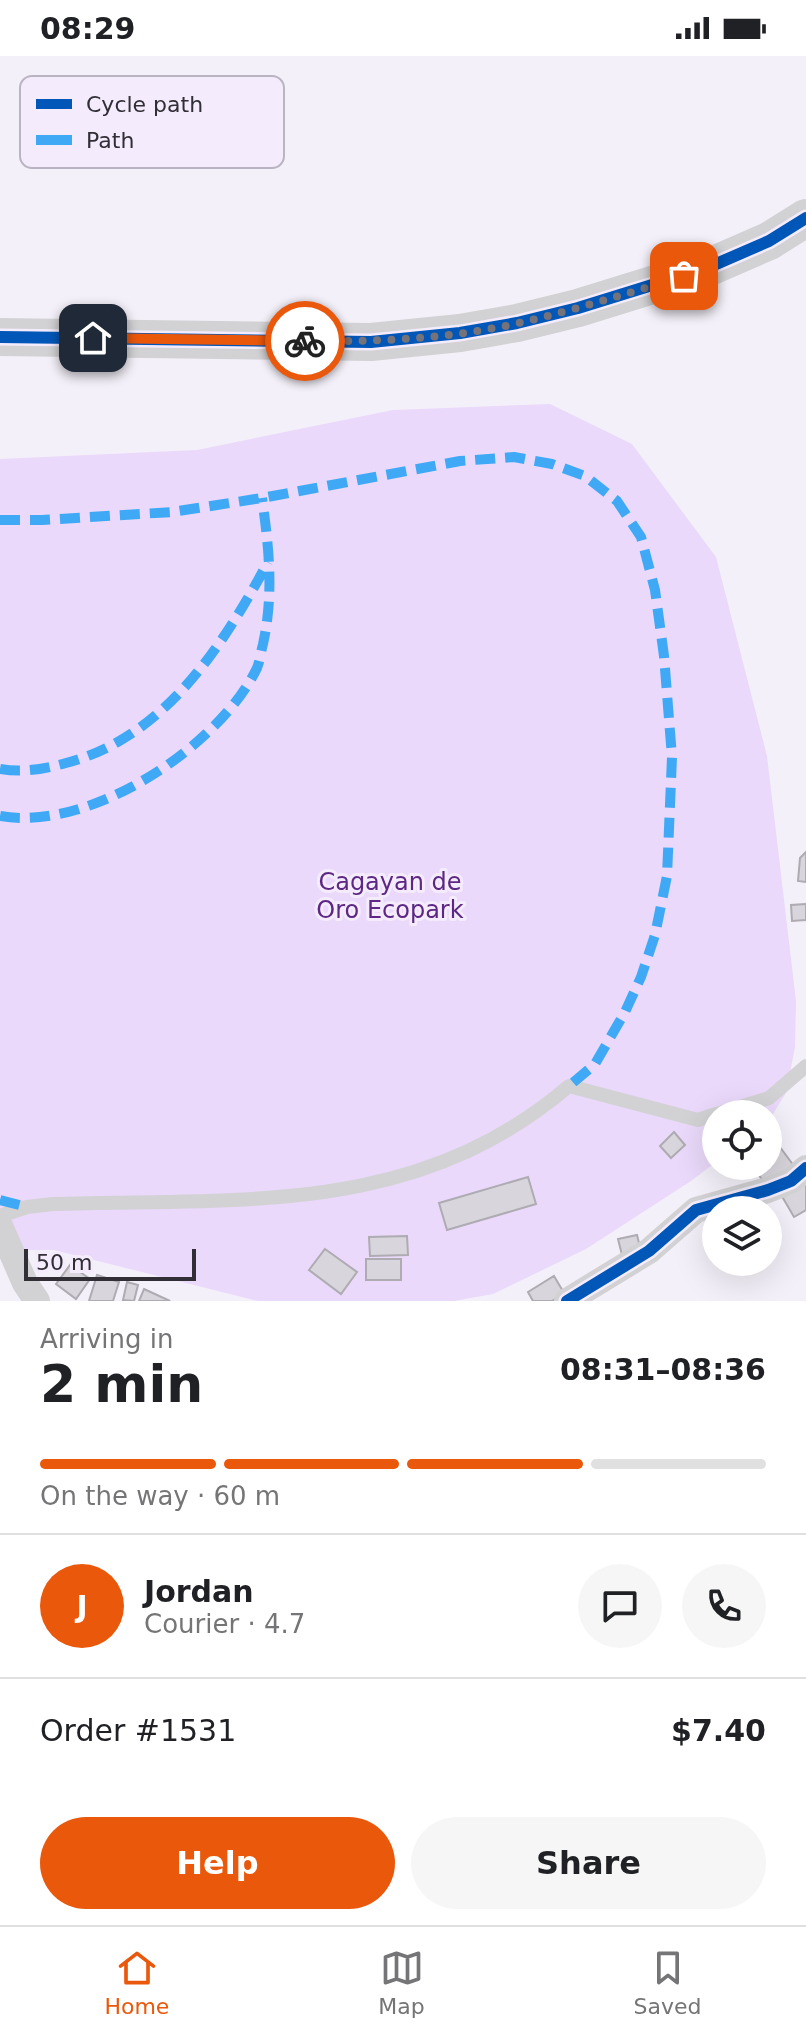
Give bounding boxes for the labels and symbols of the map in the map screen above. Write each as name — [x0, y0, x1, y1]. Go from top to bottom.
legend — [20, 76, 284, 168]
text: Cycle path — [86, 92, 203, 117]
text: Path — [86, 128, 134, 153]
pin — [650, 242, 718, 310]
courier — [265, 301, 345, 381]
pin — [59, 304, 127, 372]
park label: Cagayan de Oro Ecopark — [316, 868, 464, 924]
scale bar — [24, 1245, 196, 1281]

